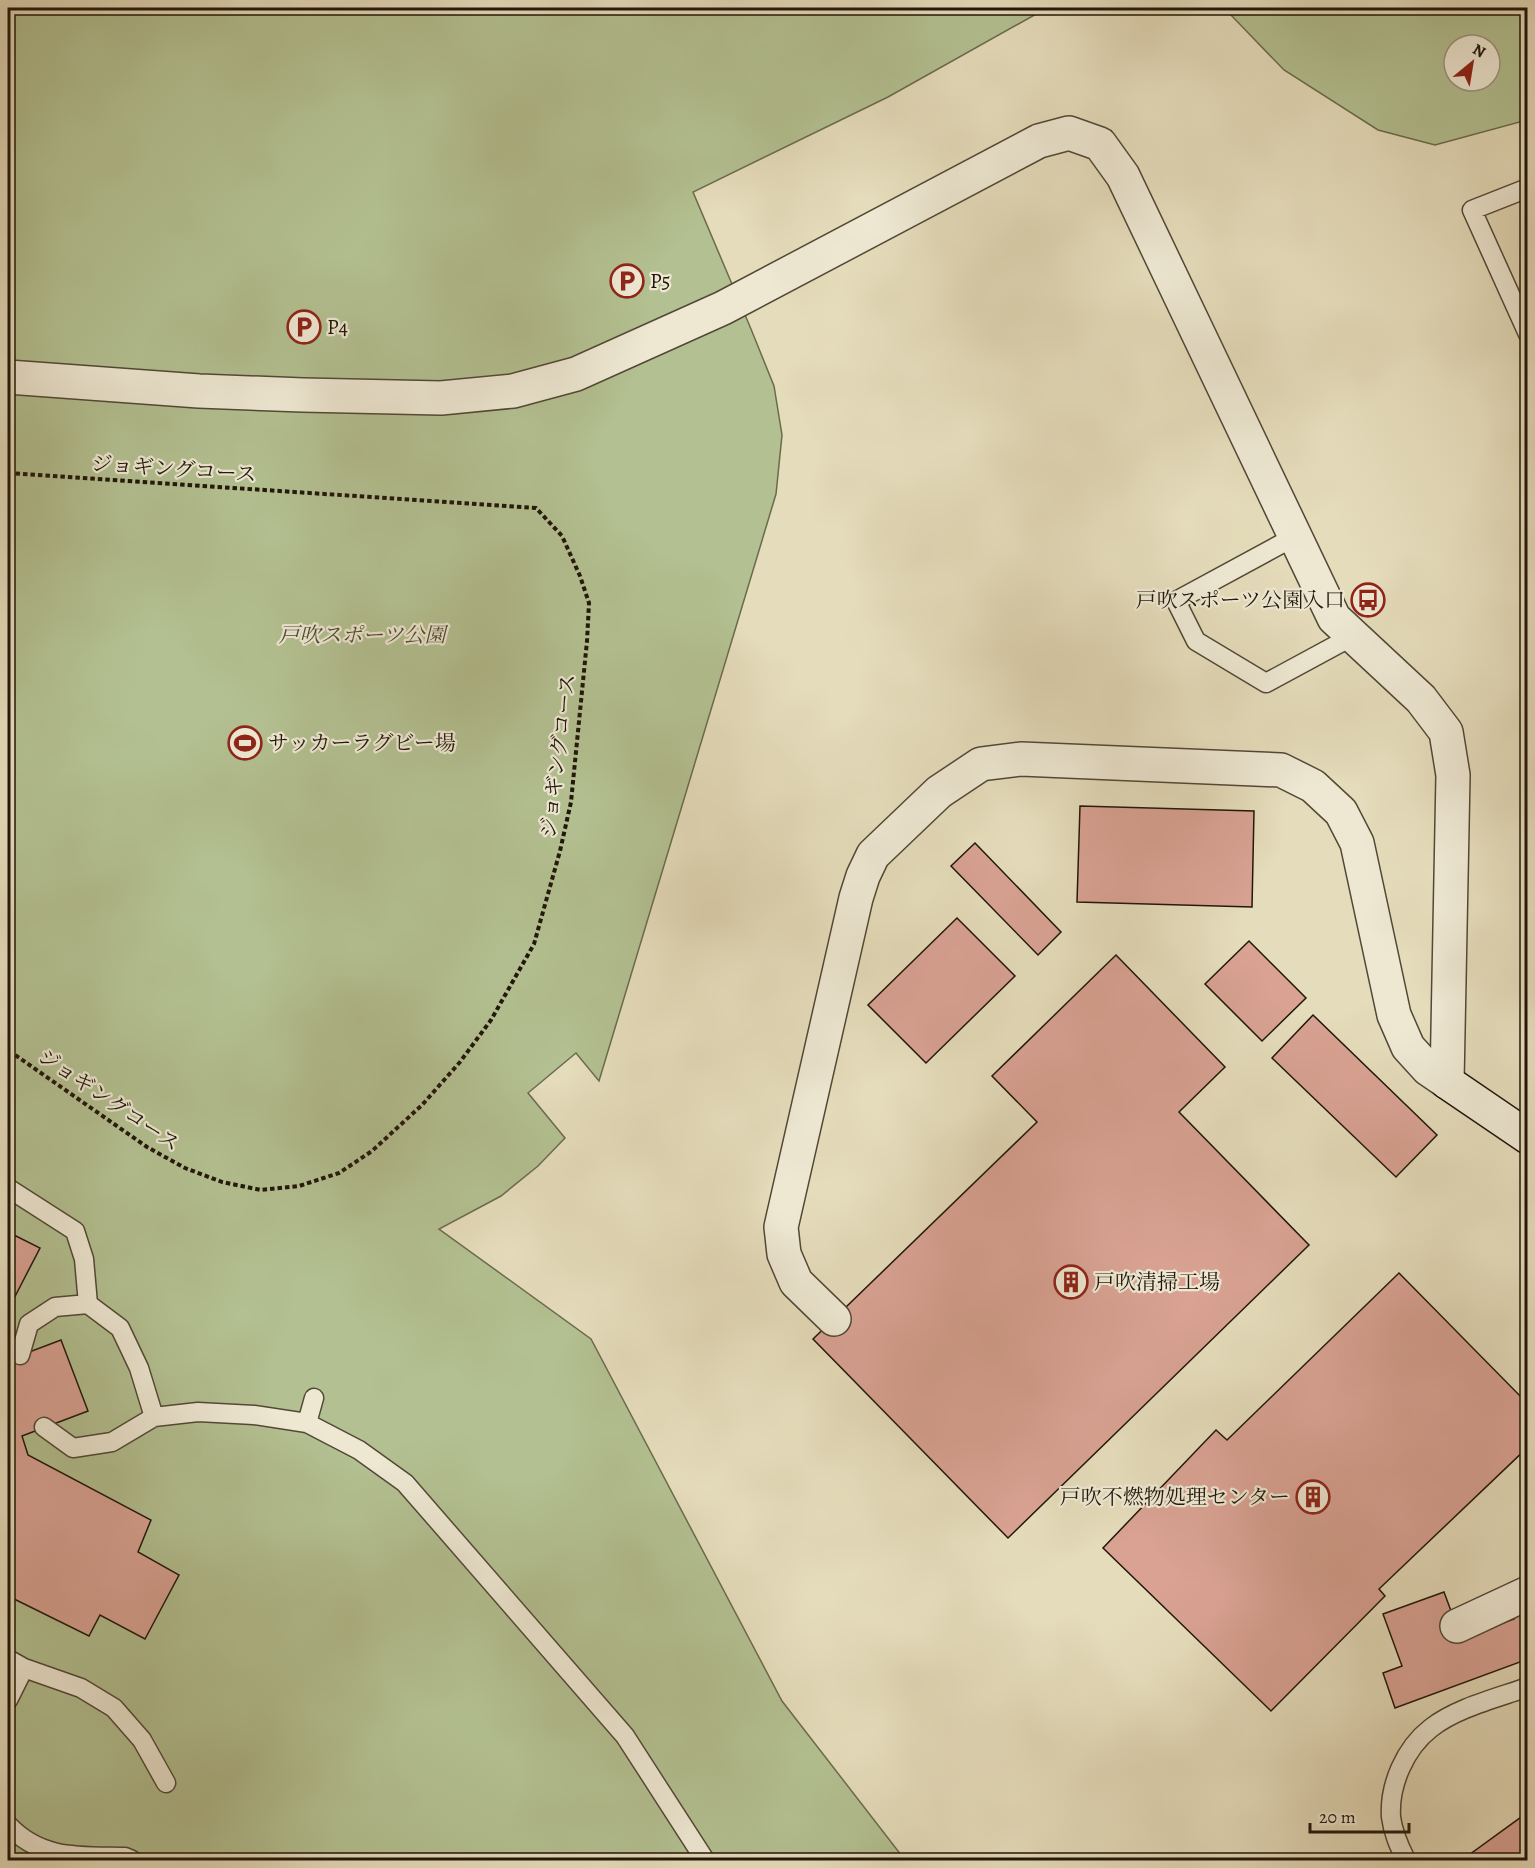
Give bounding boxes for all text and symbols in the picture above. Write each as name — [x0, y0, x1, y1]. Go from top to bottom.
north arrow — [1442, 33, 1502, 93]
text: N — [1468, 38, 1490, 63]
parking icon: P5 — [609, 263, 645, 299]
place label: P5 — [650, 267, 671, 295]
parking icon: P4 — [286, 309, 322, 345]
place label: P4 — [327, 313, 348, 341]
street label: ジョギングコース — [90, 449, 258, 489]
bus stop icon: 戸吹スポーツ公園入口 — [1350, 582, 1386, 618]
place label: 戸吹スポーツ公園入口 — [1136, 586, 1345, 614]
park label: 戸吹スポーツ公園 — [278, 621, 449, 649]
street label: ジョギングコース — [534, 672, 582, 840]
sports icon: サッカーラグビー場 — [227, 725, 263, 761]
place label: サッカーラグビー場 — [268, 729, 456, 757]
street label: ジョギングコース — [33, 1042, 185, 1158]
building icon: 戸吹清掃工場 — [1053, 1264, 1089, 1300]
place label: 戸吹清掃工場 — [1094, 1268, 1220, 1296]
building icon: 戸吹不燃物処理センター — [1295, 1479, 1331, 1515]
place label: 戸吹不燃物処理センター — [1060, 1483, 1290, 1511]
scale bar — [1310, 1796, 1409, 1834]
text: 20 m — [1319, 1805, 1356, 1829]

